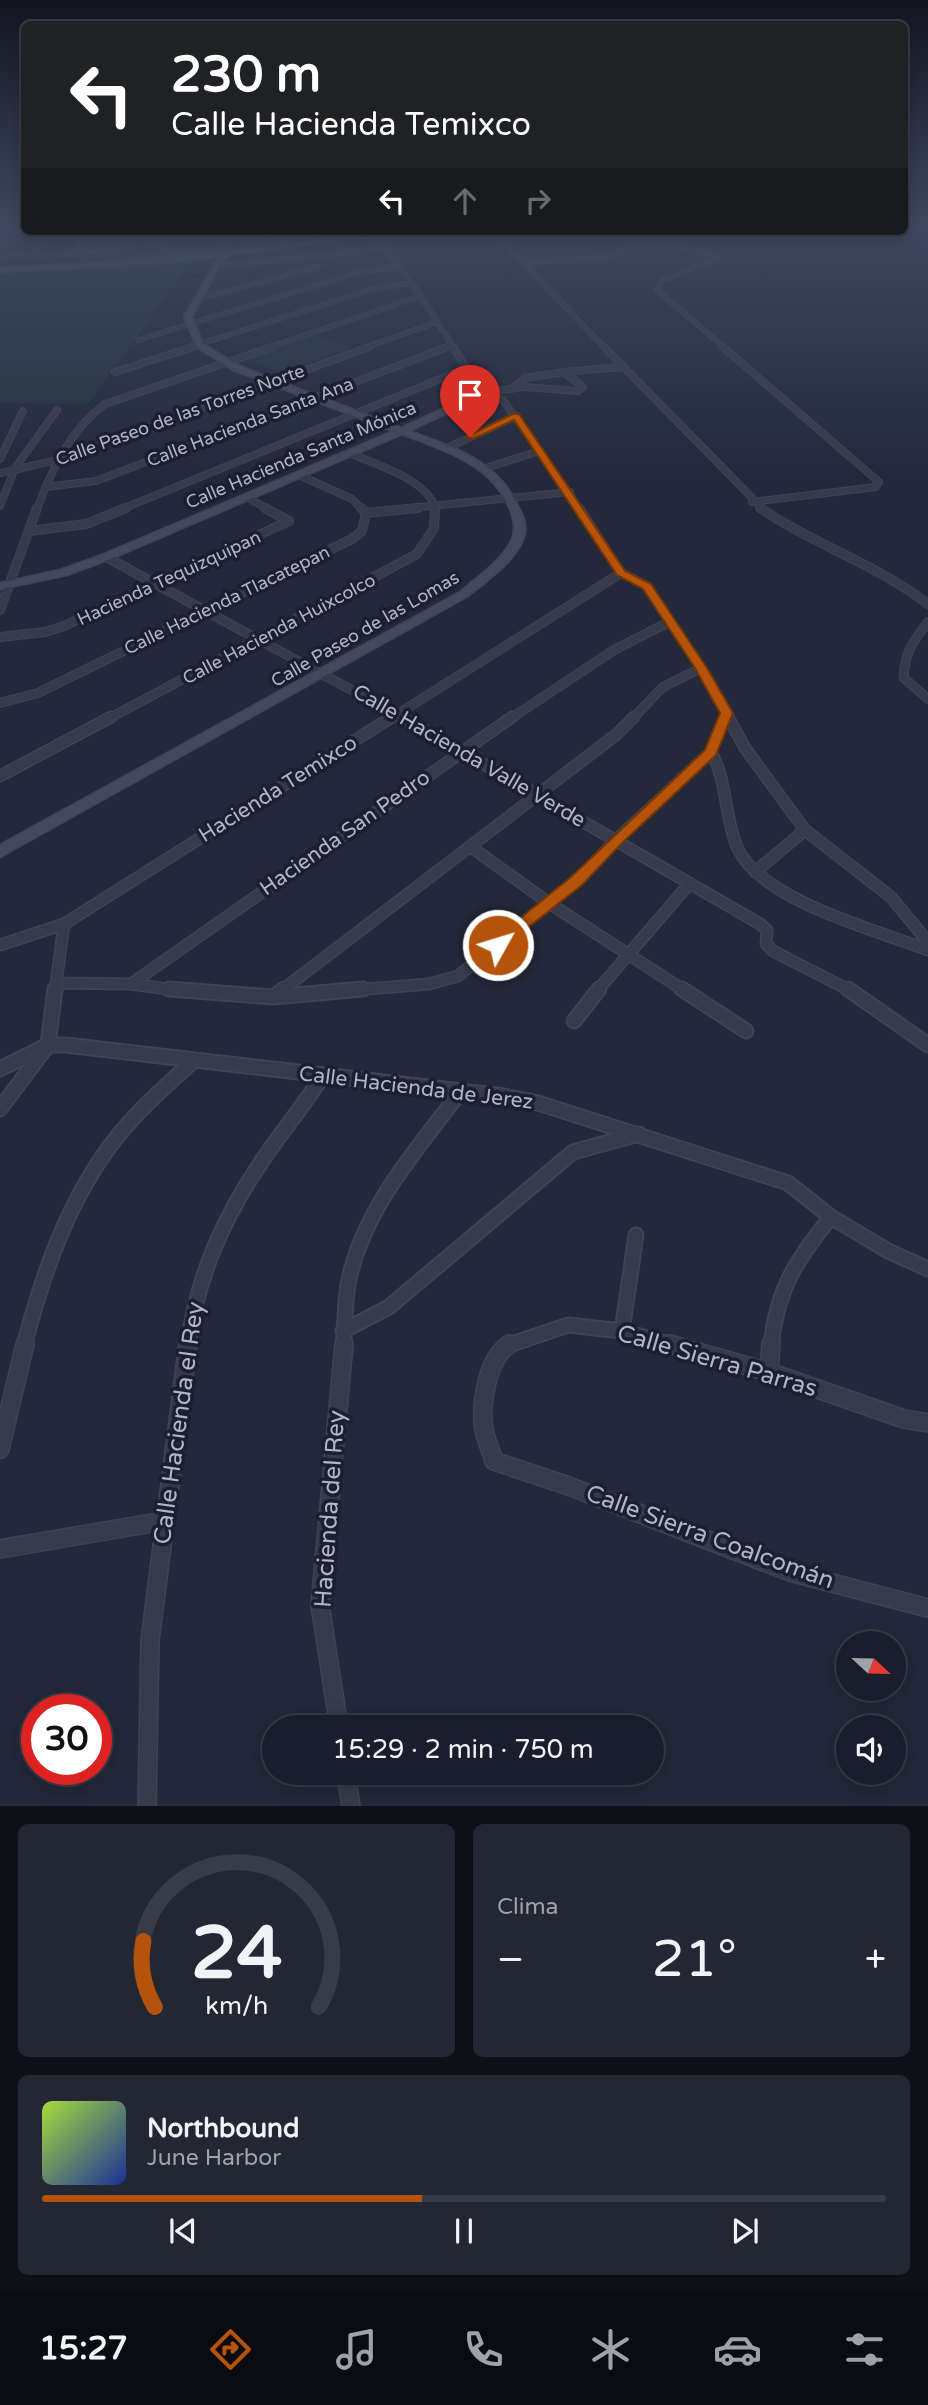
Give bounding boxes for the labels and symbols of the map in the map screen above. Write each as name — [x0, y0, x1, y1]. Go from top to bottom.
street label: Calle Paseo de las Torres Norte — [52, 360, 308, 470]
pin — [440, 365, 500, 437]
street label: Calle Hacienda Santa Ana — [144, 372, 356, 472]
street label: Calle Hacienda Santa Mónica — [182, 396, 420, 514]
street label: Hacienda Tequizquipan — [74, 526, 264, 630]
street label: Calle Hacienda Tlacatepan — [121, 541, 333, 659]
street label: Calle Paseo de las Lomas — [267, 566, 463, 692]
street label: Calle Hacienda Huixcolco — [179, 569, 379, 689]
street label: Calle Hacienda Valle Verde — [348, 679, 590, 833]
street label: Hacienda Temixco — [194, 730, 362, 848]
street label: Hacienda San Pedro — [255, 765, 435, 901]
position arrow — [461, 908, 535, 982]
street label: Calle Hacienda de Jerez — [297, 1061, 535, 1115]
street label: Calle Hacienda el Rey — [148, 1300, 210, 1546]
street label: Calle Sierra Parras — [614, 1319, 820, 1403]
street label: Hacienda del Rey — [309, 1409, 351, 1609]
street label: Calle Sierra Coalcomán — [582, 1479, 838, 1595]
north arrow — [836, 1631, 906, 1701]
speed limit sign: 30 — [21, 1694, 112, 1785]

